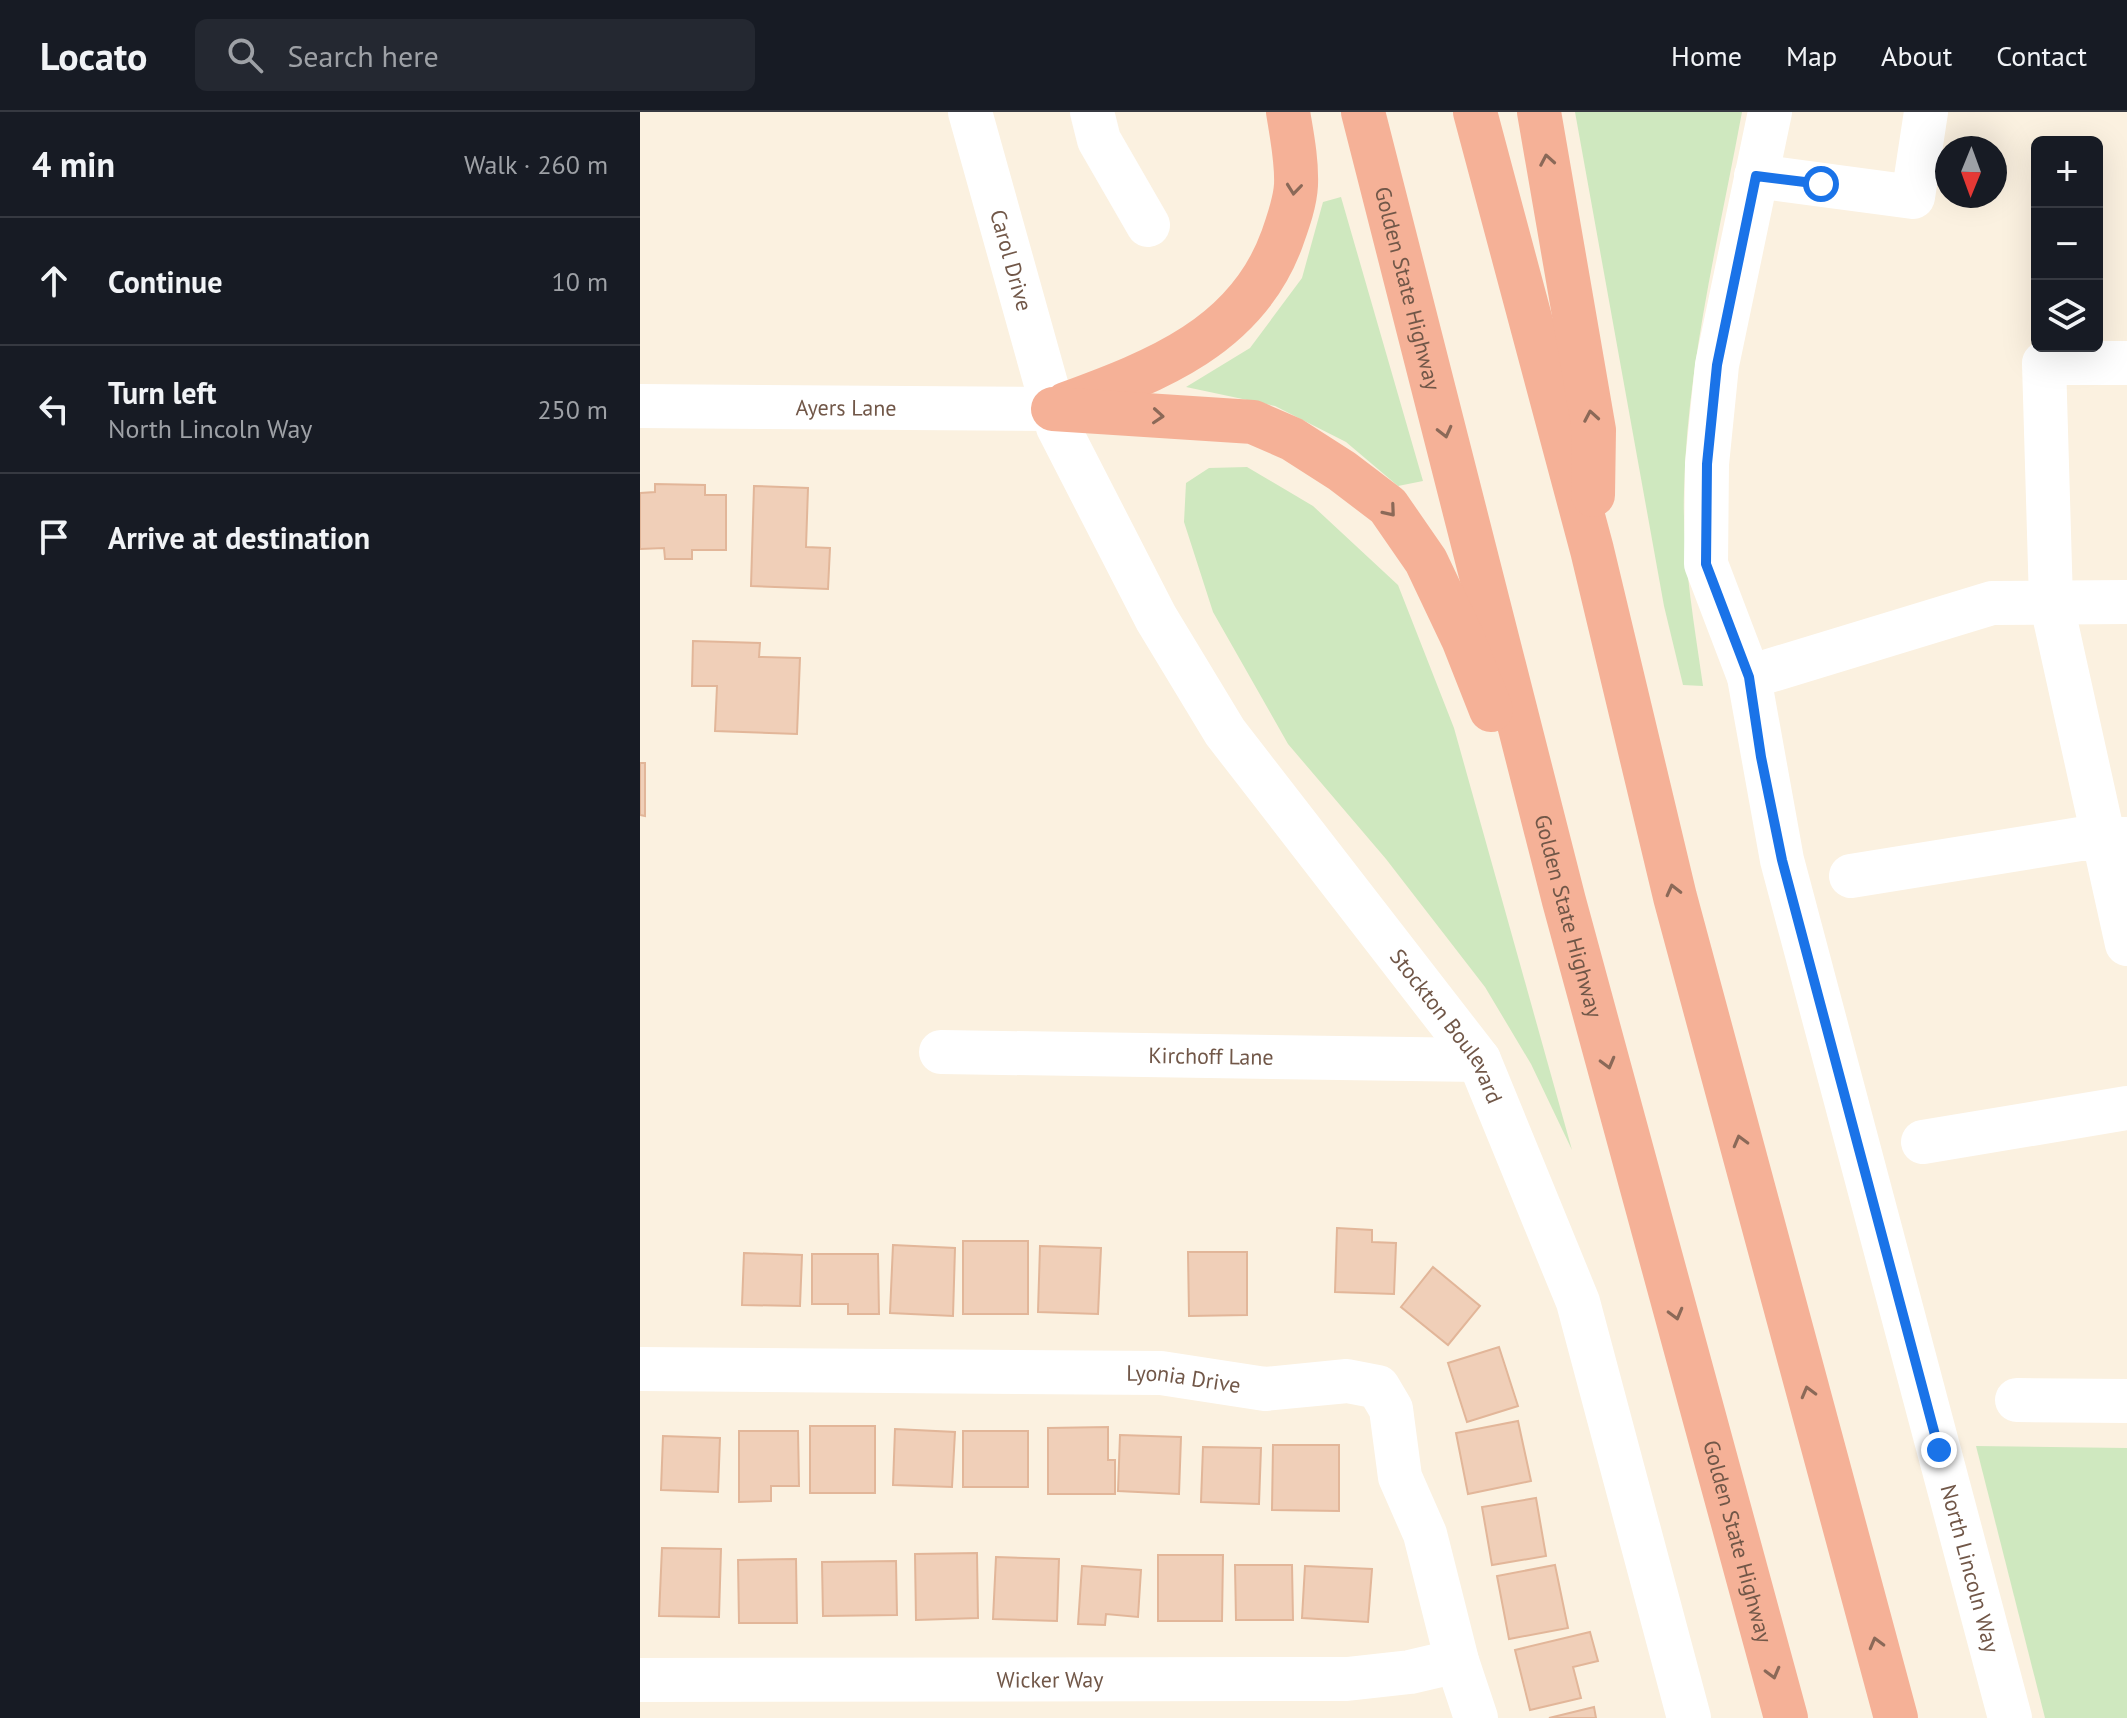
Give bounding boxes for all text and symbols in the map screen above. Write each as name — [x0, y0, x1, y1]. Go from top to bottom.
search box — [195, 19, 755, 91]
text: Locato — [40, 31, 147, 80]
icon: search — [223, 33, 267, 77]
text: Search here — [287, 36, 439, 75]
text: Home — [1671, 37, 1742, 74]
text: Map — [1786, 37, 1837, 74]
text: About — [1881, 37, 1952, 74]
text: Contact — [1996, 37, 2087, 74]
north arrow — [1935, 136, 2007, 208]
map controls — [2031, 136, 2103, 352]
button: + — [2031, 136, 2103, 208]
text: 4 min — [32, 142, 115, 186]
text: Walk · 260 m — [464, 148, 608, 181]
one-way arrow — [1540, 153, 1557, 166]
route start — [1803, 166, 1839, 202]
one-way arrow — [1286, 183, 1303, 196]
street label: Golden State Highway — [1369, 184, 1447, 394]
street label: Carol Drive — [984, 206, 1039, 314]
button: − — [2031, 208, 2103, 280]
icon: ahead — [32, 259, 76, 303]
text: Continue — [108, 262, 222, 301]
text: 10 m — [552, 265, 608, 298]
button: layers — [2031, 280, 2103, 352]
text: Turn left — [108, 373, 216, 412]
icon: left — [32, 387, 76, 431]
text: 250 m — [537, 393, 608, 426]
street label: Ayers Lane — [795, 393, 897, 422]
one-way arrow — [1152, 407, 1165, 424]
one-way arrow — [1584, 409, 1601, 423]
text: North Lincoln Way — [108, 412, 312, 445]
one-way arrow — [1435, 424, 1452, 438]
one-way arrow — [1380, 502, 1395, 517]
icon: arrive — [32, 515, 76, 559]
text: Arrive at destination — [108, 518, 370, 557]
street label: Golden State Highway — [1529, 812, 1609, 1021]
one-way arrow — [1665, 883, 1682, 897]
street label: Stockton Boulevard — [1384, 943, 1509, 1107]
street label: Kirchoff Lane — [1148, 1041, 1274, 1071]
one-way arrow — [1599, 1055, 1615, 1069]
one-way arrow — [1733, 1134, 1750, 1148]
one-way arrow — [1667, 1306, 1683, 1320]
street label: Lyonia Drive — [1126, 1359, 1243, 1399]
one-way arrow — [1801, 1385, 1818, 1399]
route end — [1921, 1432, 1957, 1468]
street label: Golden State Highway — [1697, 1437, 1779, 1647]
street label: North Lincoln Way — [1935, 1481, 2006, 1657]
one-way arrow — [1869, 1636, 1885, 1650]
street label: Wicker Way — [996, 1665, 1104, 1693]
one-way arrow — [1764, 1665, 1781, 1679]

